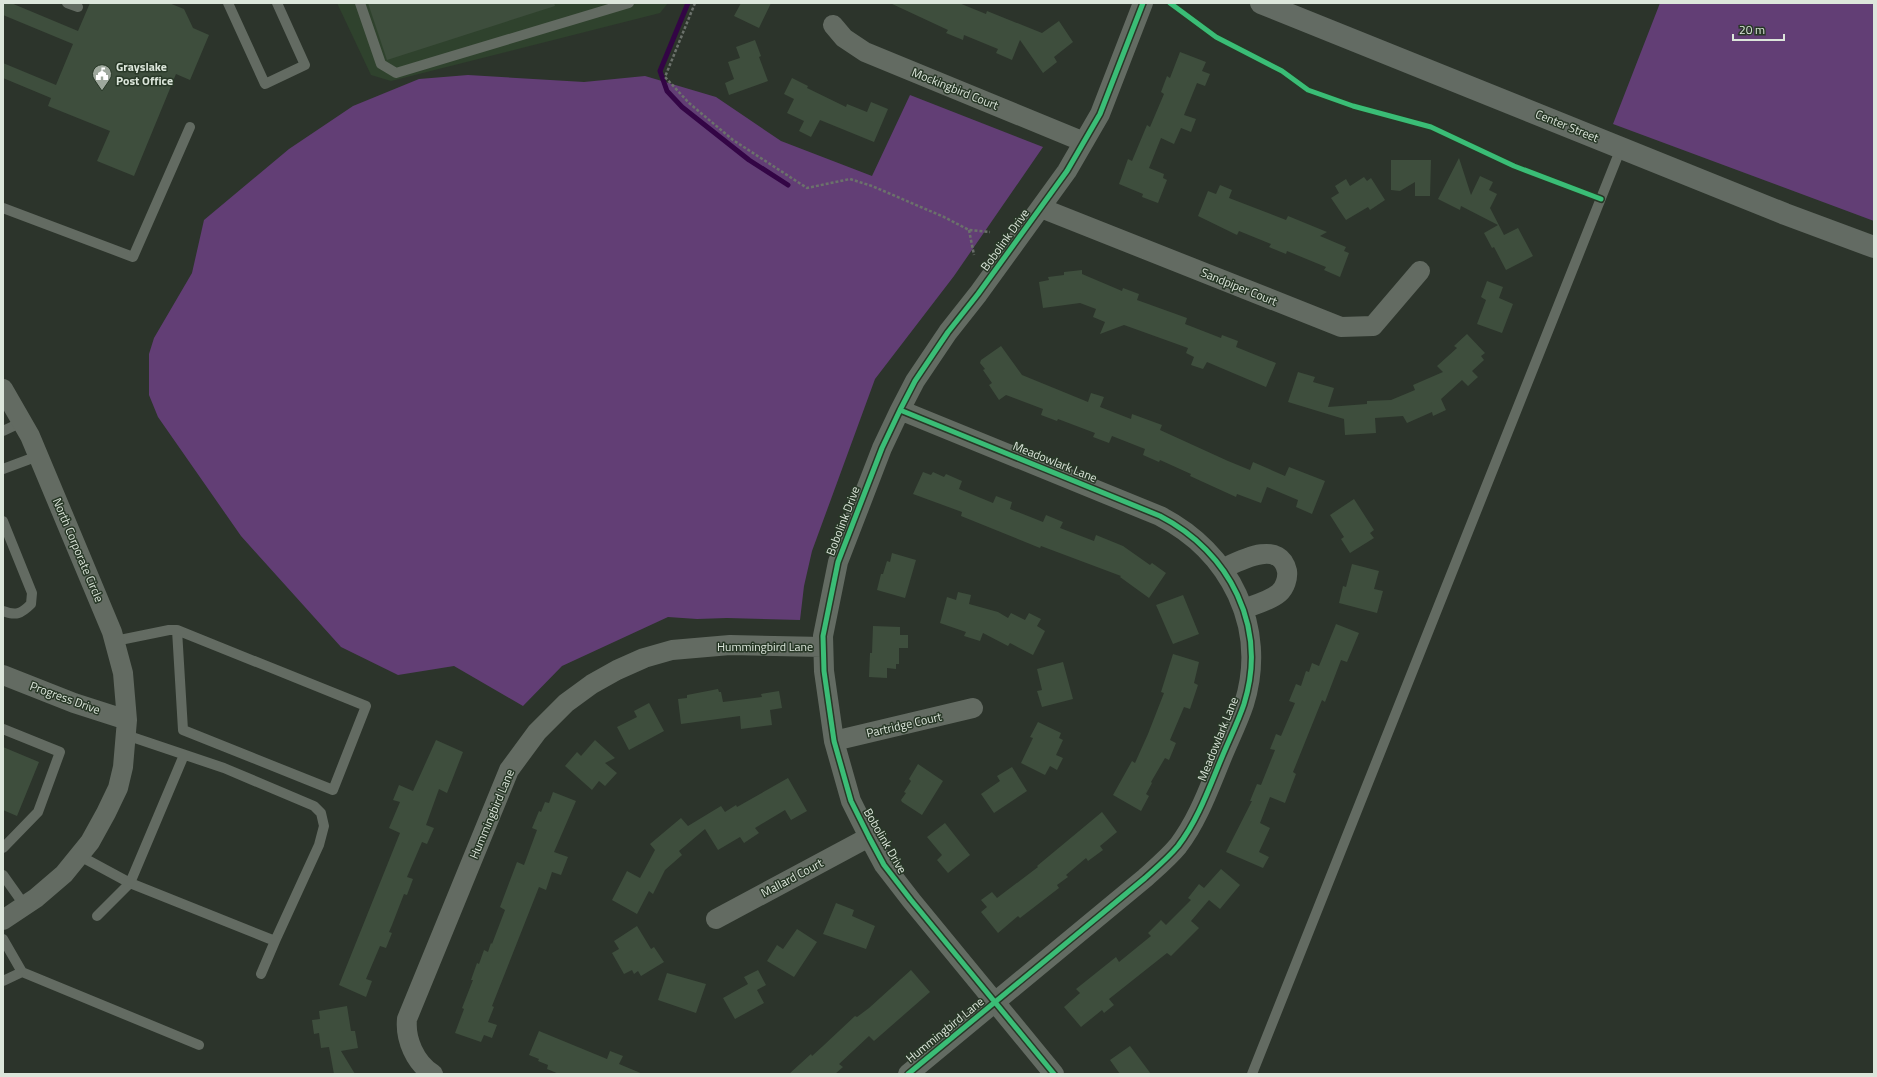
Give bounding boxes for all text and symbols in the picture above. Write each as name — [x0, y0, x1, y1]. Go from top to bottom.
scale bar — [1733, 16, 1784, 42]
text: 20 m — [1739, 20, 1765, 39]
place label: Grayslake Post Office — [116, 57, 173, 90]
street label: Mockingbird Court — [909, 62, 1002, 115]
public building icon: Grayslake Post Office — [91, 63, 113, 91]
street label: Center Street — [1533, 104, 1602, 147]
street label: Bobolink Drive — [975, 205, 1034, 275]
street label: Sandpiper Court — [1198, 263, 1281, 311]
street label: Meadowlark Lane — [1010, 436, 1100, 487]
street label: Bobolink Drive — [821, 483, 864, 558]
street label: North Corporate Circle — [48, 495, 109, 605]
street label: Hummingbird Lane — [717, 637, 813, 656]
street label: Progress Drive — [27, 676, 103, 719]
street label: Meadowlark Lane — [1192, 694, 1243, 784]
street label: Partridge Court — [864, 706, 944, 742]
street label: Hummingbird Lane — [464, 766, 519, 862]
street label: Bobolink Drive — [859, 804, 912, 877]
street label: Mallard Court — [757, 853, 827, 902]
street label: Hummingbird Lane — [901, 992, 988, 1067]

